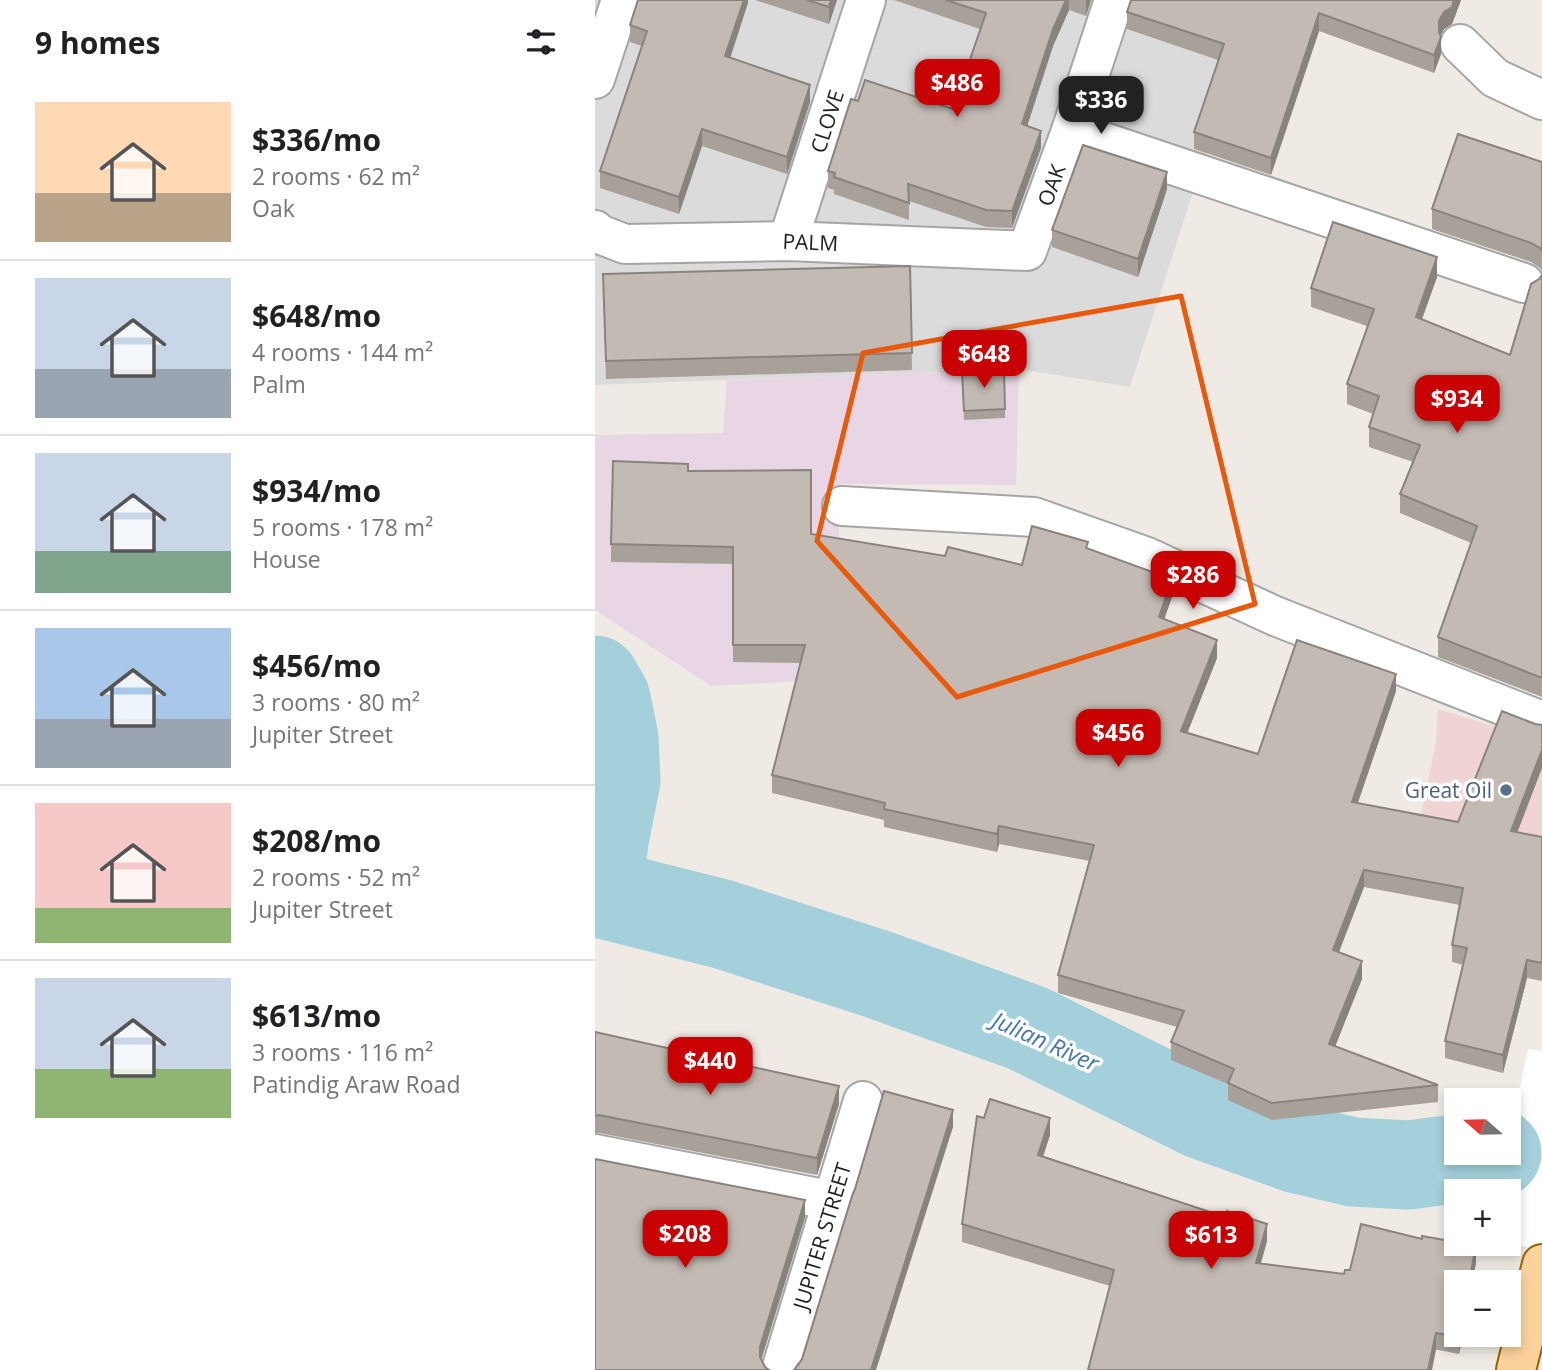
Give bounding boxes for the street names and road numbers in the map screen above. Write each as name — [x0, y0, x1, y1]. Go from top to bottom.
street label: CLOVE — [804, 86, 850, 156]
street label: OAK — [1031, 160, 1072, 210]
street label: PALM — [782, 227, 839, 257]
street label: JUPITER STREET — [786, 1159, 858, 1315]

